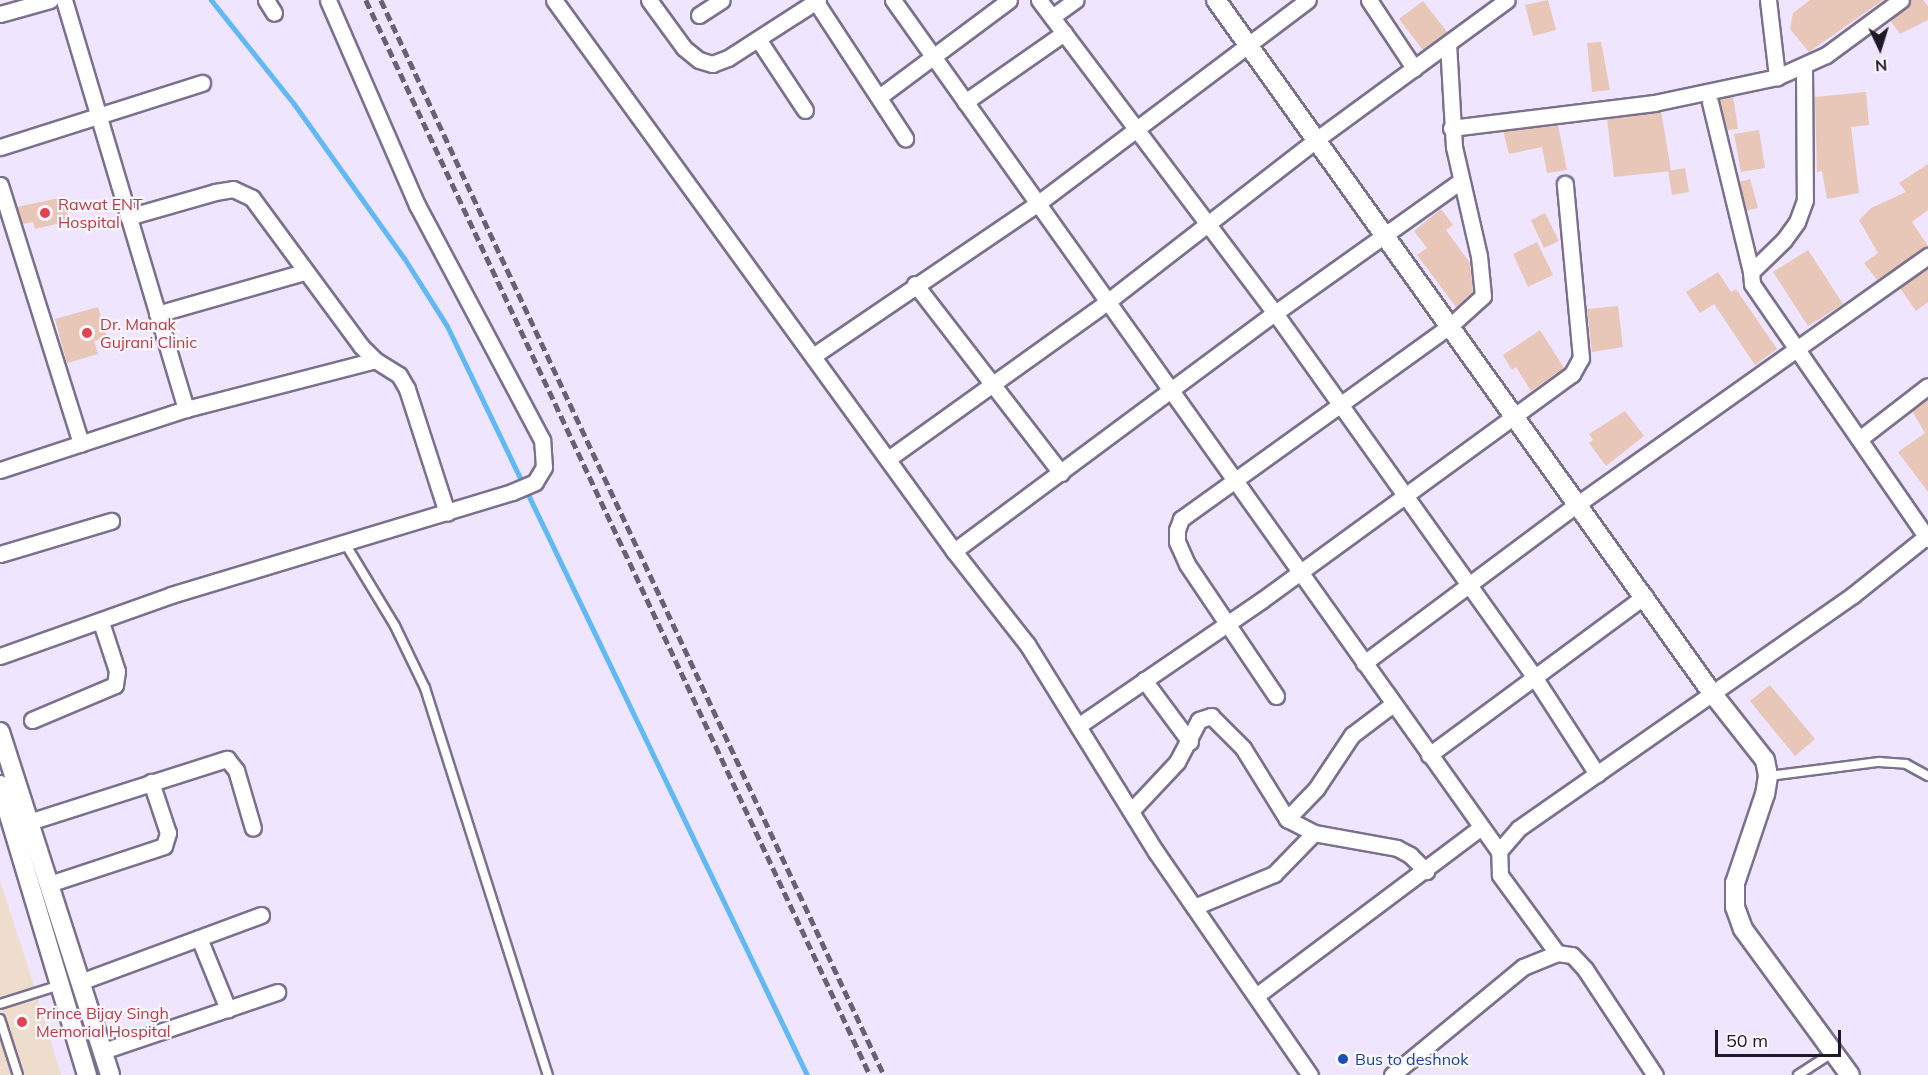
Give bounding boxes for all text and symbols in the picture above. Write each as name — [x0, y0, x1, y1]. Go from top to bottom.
north arrow — [1850, 18, 1910, 78]
text: N — [1875, 56, 1888, 76]
place label: Rawat ENT Hospital — [58, 194, 143, 232]
marker: Rawat ENT Hospital — [36, 204, 54, 222]
place label: Dr. Manak Gujrani Clinic — [100, 314, 197, 352]
marker: Dr. Manak Gujrani Clinic — [78, 324, 96, 342]
place label: Prince Bijay Singh Memorial Hospital — [36, 1003, 171, 1041]
marker: Prince Bijay Singh Memorial Hospital — [13, 1013, 31, 1031]
scale bar — [1718, 1018, 1844, 1056]
text: 50 m — [1726, 1029, 1768, 1052]
place label: Bus to deshnok — [1355, 1049, 1468, 1069]
marker: Bus to deshnok — [1336, 1052, 1350, 1066]

